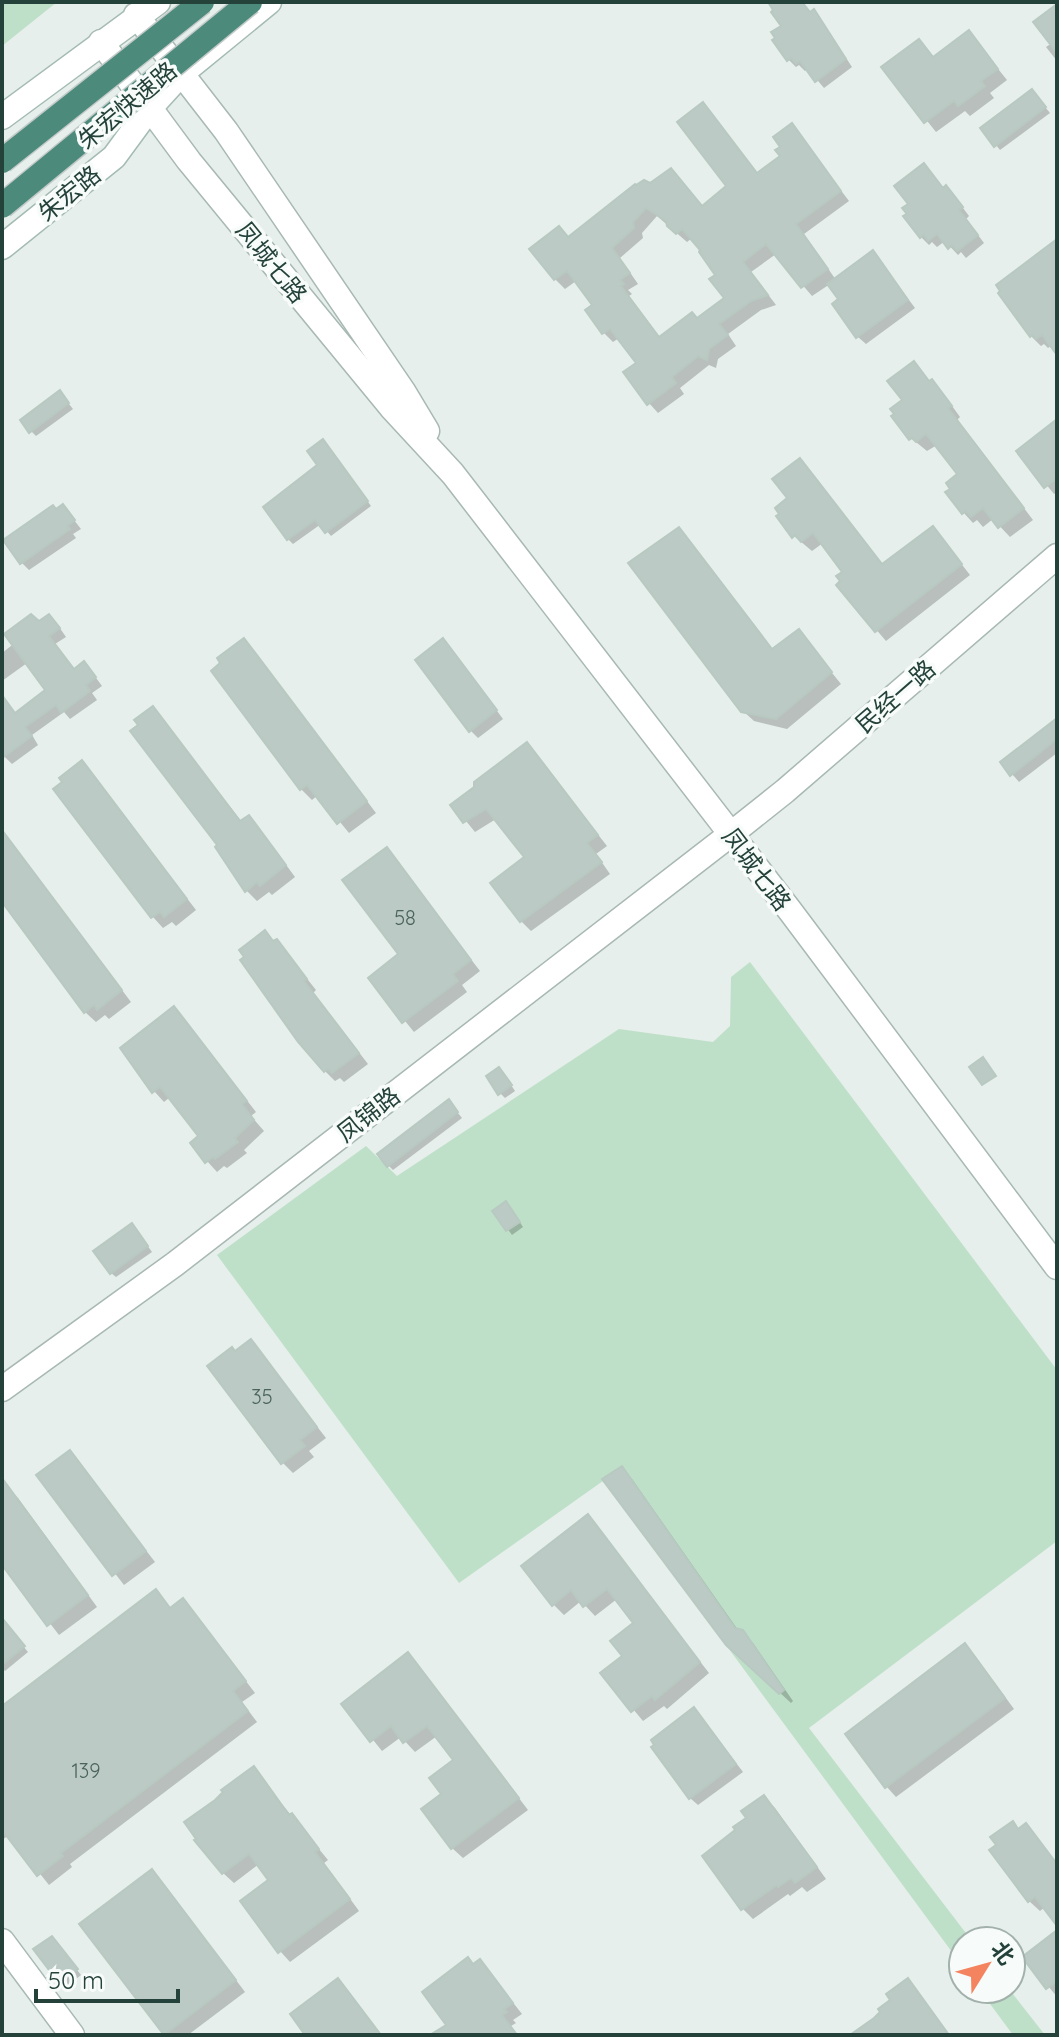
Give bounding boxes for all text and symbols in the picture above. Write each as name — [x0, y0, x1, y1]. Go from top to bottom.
street label: 朱宏快速路 — [71, 55, 183, 155]
street label: 朱宏路 — [32, 159, 106, 227]
street label: 凤城七路 — [230, 215, 314, 309]
street label: 民经一路 — [849, 653, 941, 739]
street label: 凤城七路 — [716, 822, 798, 916]
house number: 58 — [394, 905, 416, 930]
street label: 凤锦路 — [330, 1080, 406, 1148]
house number: 35 — [251, 1384, 273, 1409]
house number: 139 — [71, 1758, 101, 1783]
north arrow — [947, 1925, 1027, 2005]
text: 北 — [985, 1936, 1021, 1970]
scale bar — [36, 1953, 178, 2003]
text: 50 m — [48, 1965, 104, 1995]

